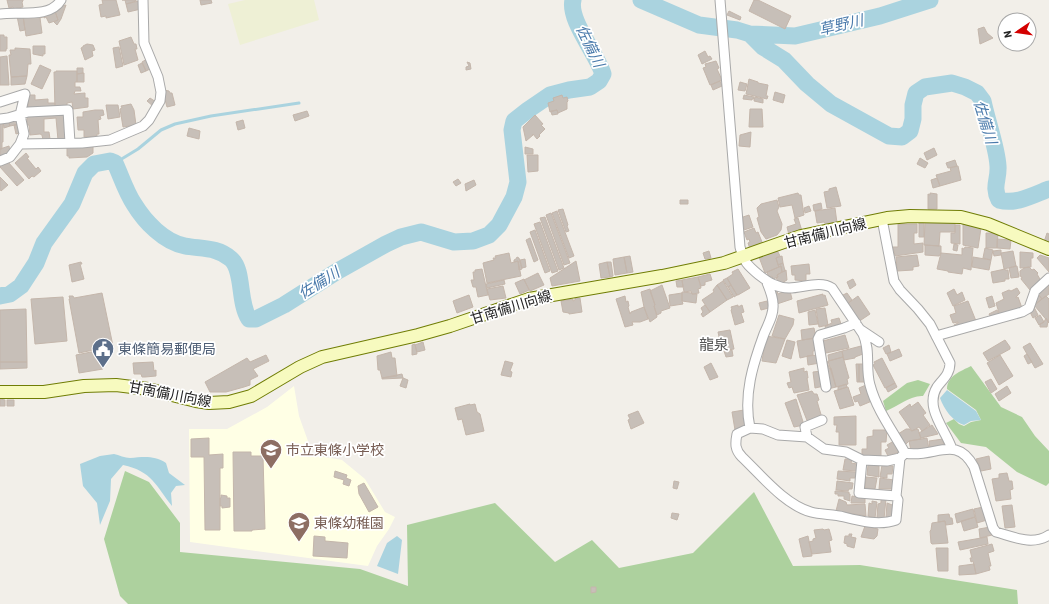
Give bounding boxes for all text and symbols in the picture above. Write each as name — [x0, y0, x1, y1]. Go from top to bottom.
water label: 草野川 — [817, 10, 867, 41]
north arrow — [997, 12, 1037, 52]
water label: 佐備川 — [570, 21, 610, 73]
text: N — [1000, 29, 1016, 39]
water label: 佐備川 — [968, 98, 1002, 149]
street label: 甘南備川向線 — [782, 214, 868, 254]
water label: 佐備川 — [295, 262, 346, 304]
street label: 甘南備川向線 — [468, 286, 554, 330]
district label: 龍泉 — [699, 335, 729, 356]
public building icon: 東條簡易郵便局 — [90, 336, 116, 369]
place label: 東條簡易郵便局 — [118, 340, 216, 360]
street label: 甘南備川向線 — [127, 377, 213, 413]
school or university icon: 市立東條小学校 — [258, 437, 284, 470]
place label: 市立東條小学校 — [286, 441, 384, 461]
school or university icon: 東條幼稚園 — [286, 510, 312, 543]
place label: 東條幼稚園 — [314, 514, 384, 534]

